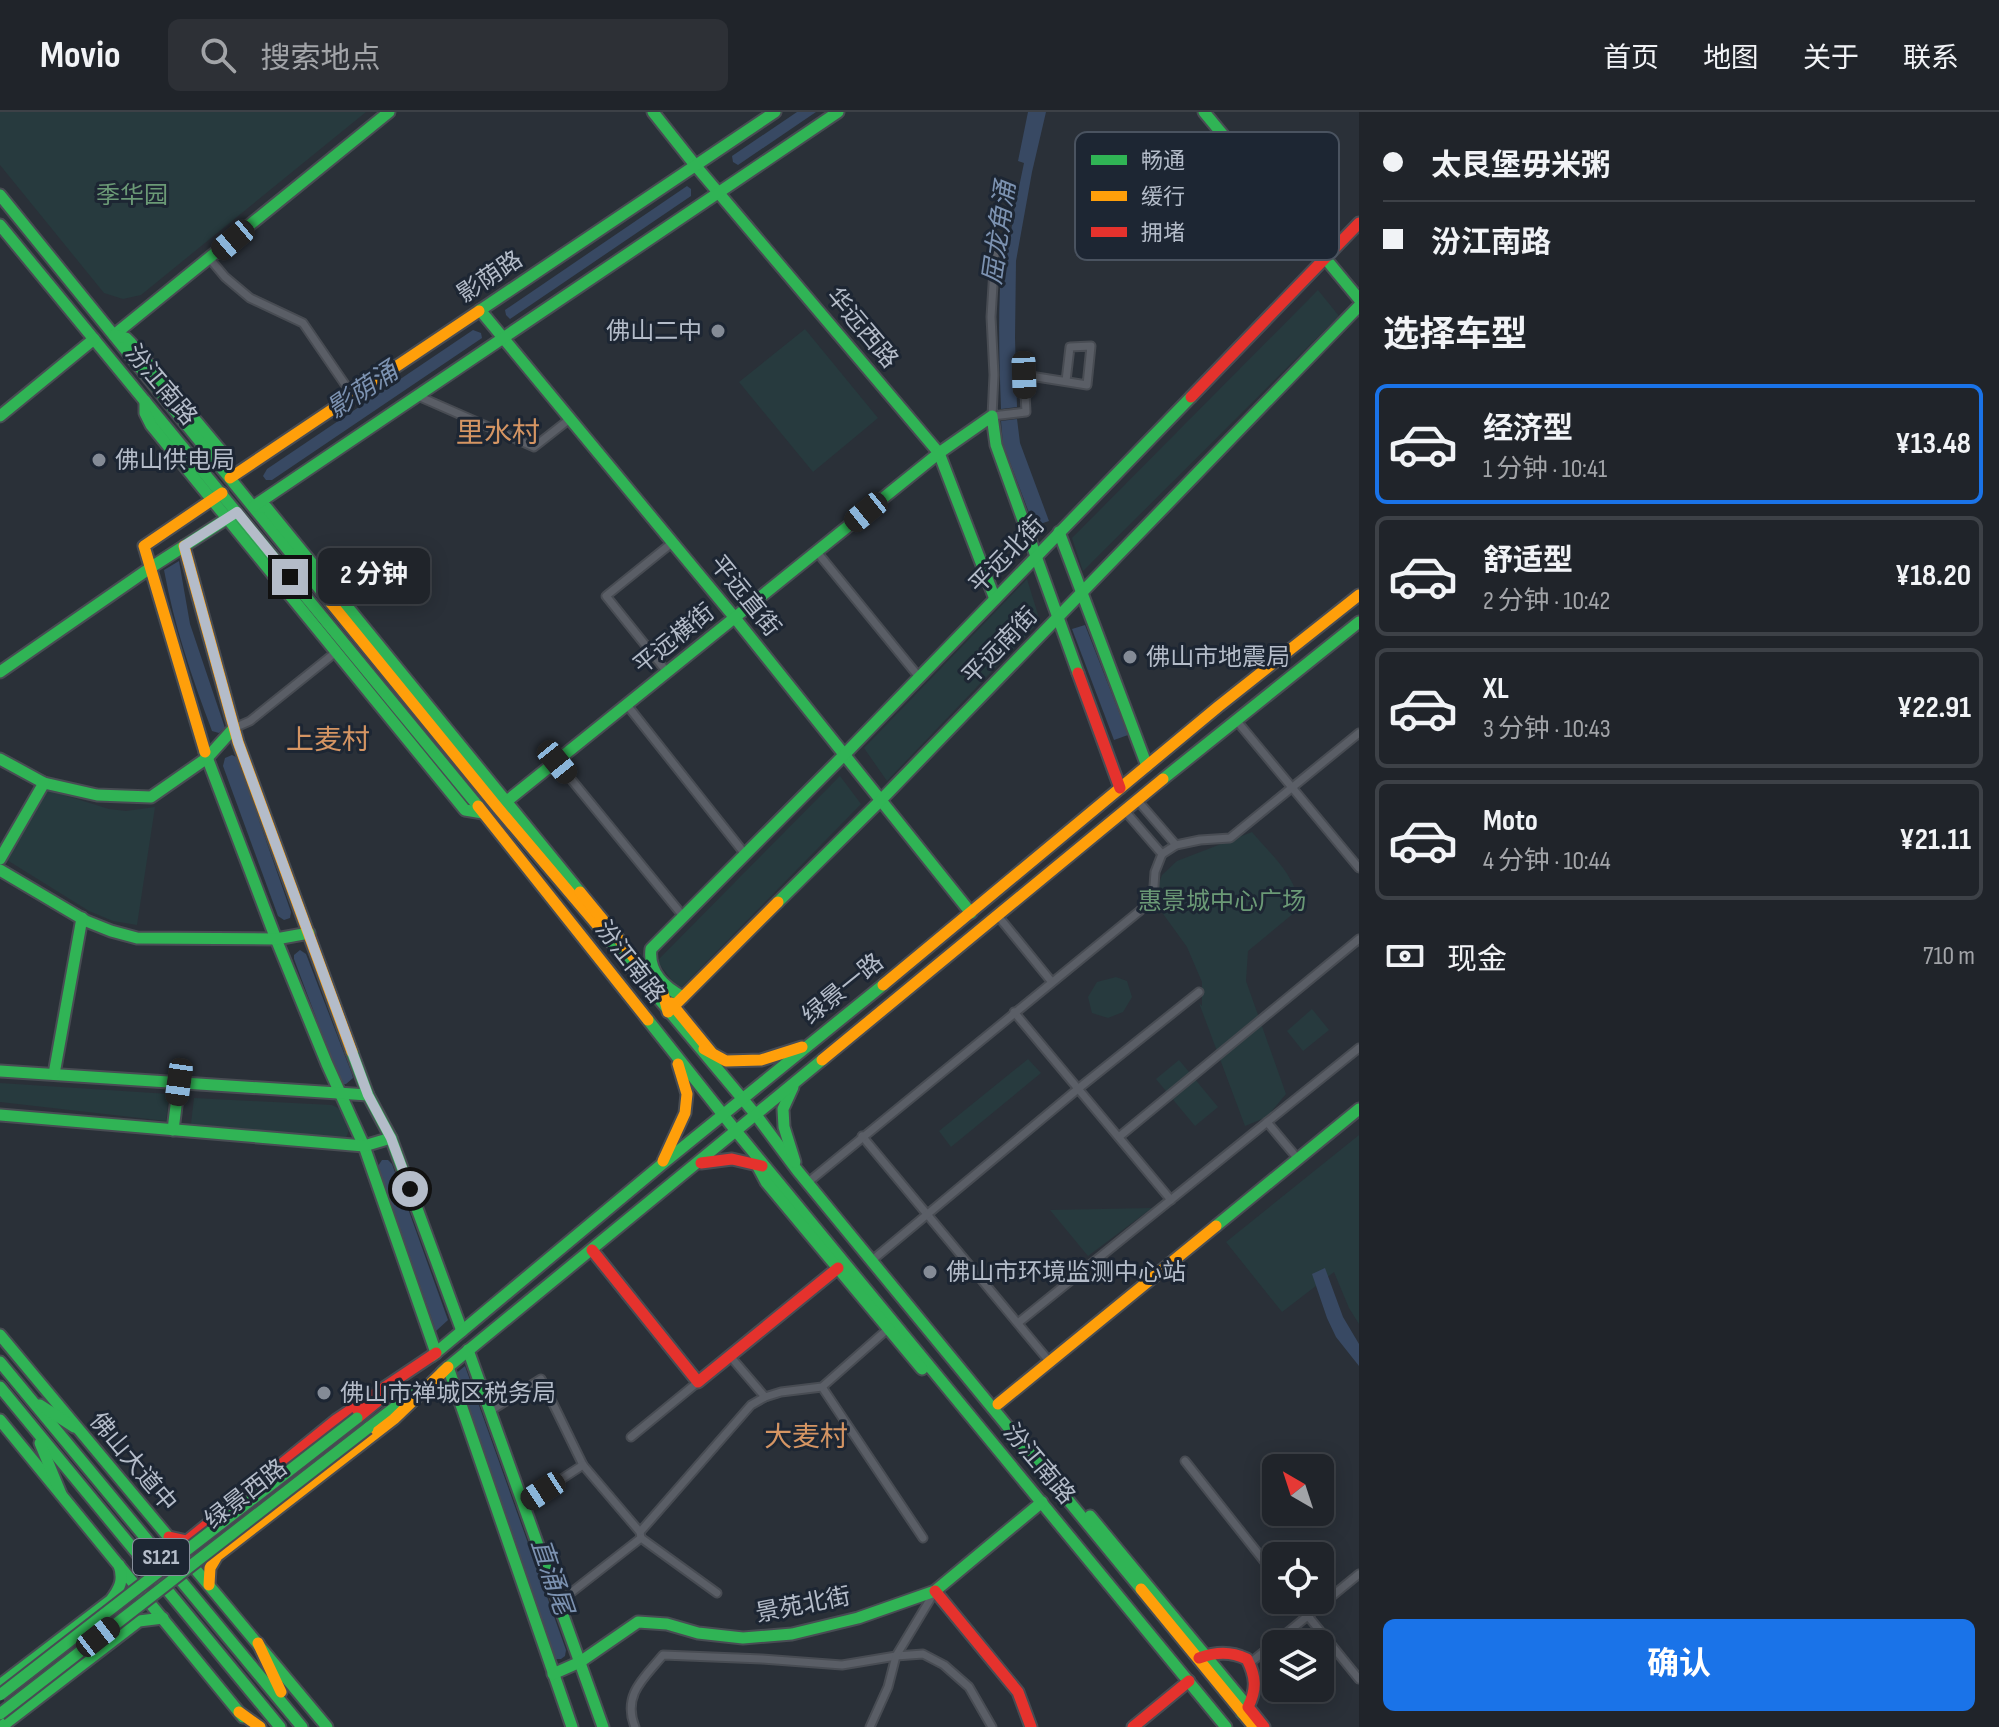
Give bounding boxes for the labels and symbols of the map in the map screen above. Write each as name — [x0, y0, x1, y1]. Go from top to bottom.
legend — [1075, 132, 1339, 260]
text: 畅通 — [1141, 148, 1185, 175]
water label: 屈龙角涌 — [977, 176, 1023, 287]
park label: 季华园 — [96, 181, 168, 210]
text: 缓行 — [1141, 184, 1185, 211]
car — [207, 215, 259, 265]
text: 拥堵 — [1141, 220, 1185, 247]
street label: 影荫路 — [452, 245, 528, 309]
street label: 华远西路 — [820, 282, 904, 374]
place label: 佛山二中 — [606, 317, 702, 346]
marker: 佛山二中 — [709, 322, 727, 340]
street label: 汾江南路 — [119, 339, 203, 431]
car — [1011, 351, 1037, 399]
water label: 影荫涌 — [322, 355, 406, 426]
district label: 里水村 — [456, 417, 540, 450]
place label: 佛山供电局 — [115, 446, 235, 475]
marker: 佛山供电局 — [90, 451, 108, 469]
car — [840, 488, 892, 536]
street label: 平远北街 — [963, 510, 1051, 600]
callout: 2 分钟 — [318, 549, 430, 605]
street label: 平远直街 — [704, 550, 786, 642]
route end — [272, 559, 308, 595]
street label: 平远横街 — [628, 598, 720, 680]
street label: 平远南街 — [956, 601, 1044, 691]
place label: 佛山市地震局 — [1146, 643, 1290, 672]
marker: 佛山市地震局 — [1121, 648, 1139, 666]
district label: 上麦村 — [286, 724, 370, 757]
car — [533, 736, 581, 788]
park label: 惠景城中心广场 — [1138, 887, 1306, 916]
street label: 汾江南路 — [589, 915, 671, 1009]
street label: 绿景一路 — [797, 948, 889, 1030]
car — [164, 1057, 194, 1107]
route start — [392, 1171, 428, 1207]
place label: 佛山市环境监测中心站 — [946, 1258, 1186, 1287]
marker: 佛山市环境监测中心站 — [921, 1263, 939, 1281]
place label: 佛山市禅城区税务局 — [340, 1379, 556, 1408]
marker: 佛山市禅城区税务局 — [315, 1384, 333, 1402]
street label: 佛山大道中 — [83, 1407, 183, 1517]
street label: 汾江南路 — [997, 1418, 1081, 1510]
district label: 大麦村 — [764, 1421, 848, 1454]
street label: 绿景西路 — [199, 1453, 293, 1535]
north arrow — [1262, 1454, 1334, 1526]
car — [516, 1468, 570, 1514]
water label: 直涌尾 — [524, 1535, 579, 1622]
road number: S121 — [133, 1539, 189, 1575]
street label: 景苑北街 — [753, 1582, 853, 1628]
car — [72, 1613, 124, 1661]

